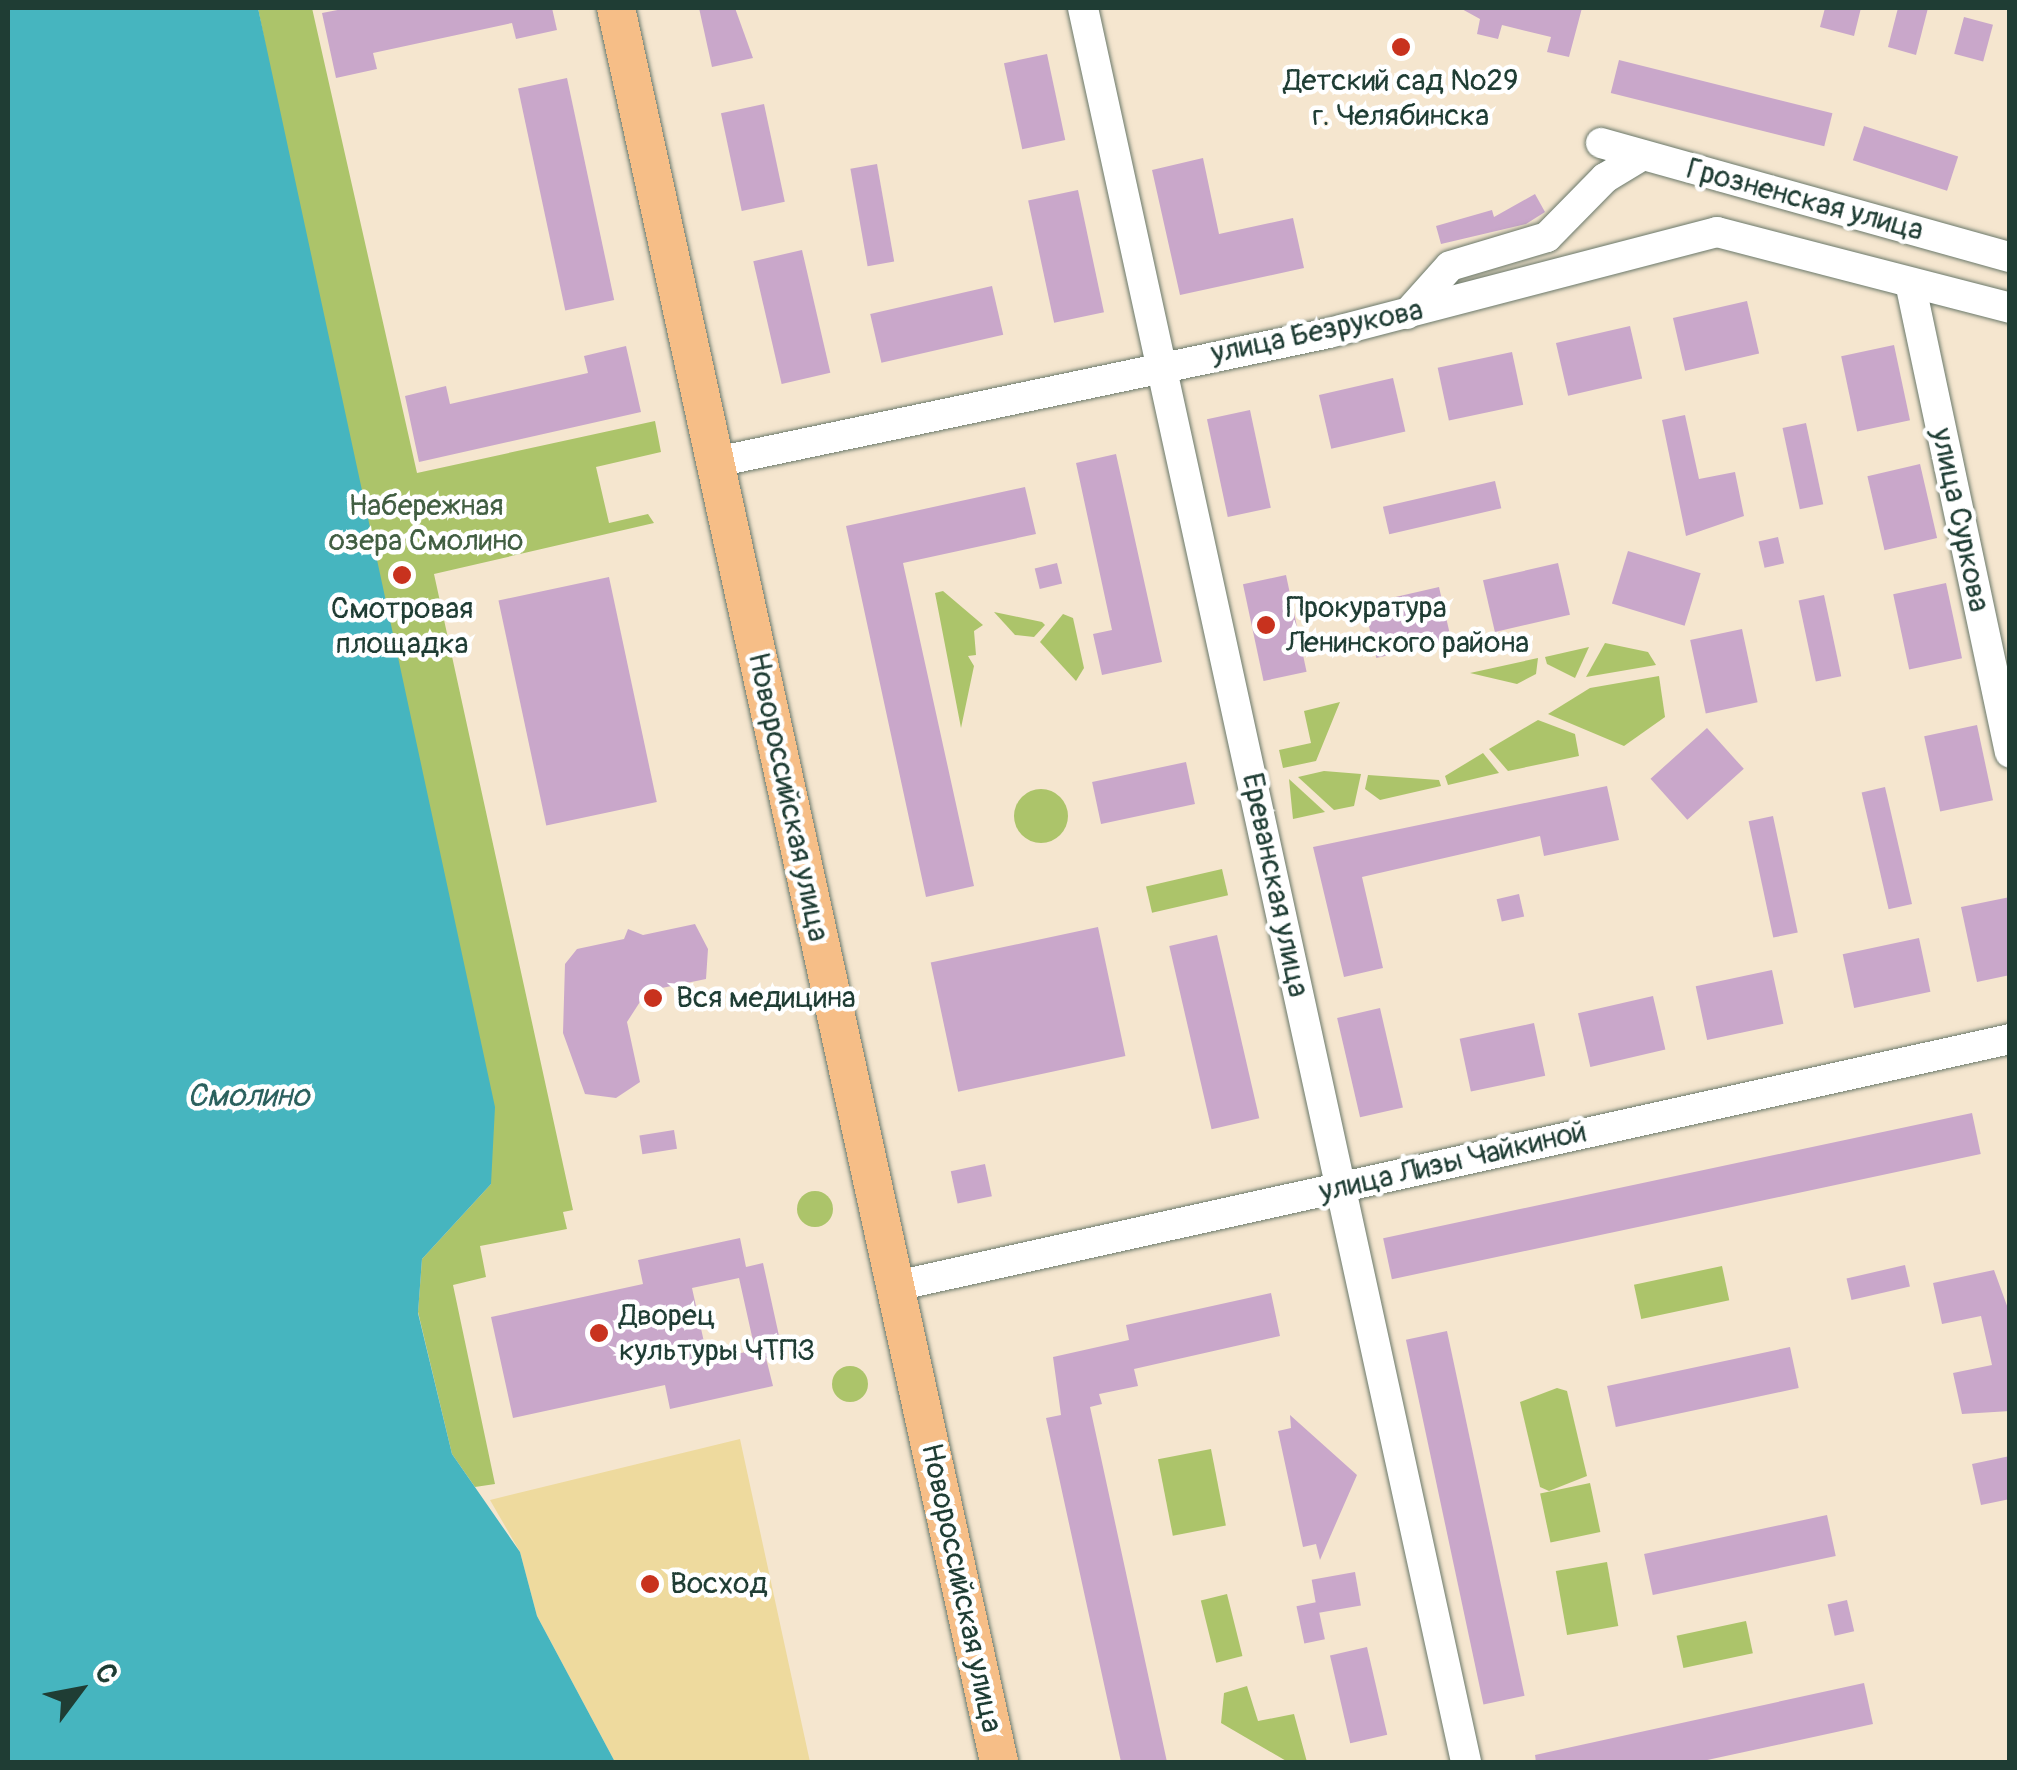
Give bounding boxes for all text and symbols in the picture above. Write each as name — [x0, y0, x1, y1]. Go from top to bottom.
marker: Детский сад №29 г. Челябинска — [1390, 36, 1412, 58]
place label: Детский сад №29 г. Челябинска — [1283, 63, 1519, 134]
street label: Грозненская улица — [1683, 151, 1927, 249]
street label: улица Безрукова — [1208, 292, 1426, 372]
street label: улица Суркова — [1923, 425, 1997, 615]
park label: Набережная озера Смолино — [329, 488, 523, 558]
marker: Смотровая площадка — [391, 564, 413, 586]
place label: Прокуратура Ленинского района — [1286, 590, 1529, 660]
place label: Смотровая площадка — [331, 591, 473, 662]
marker: Прокуратура Ленинского района — [1255, 614, 1277, 636]
street label: Новороссийская улица — [740, 649, 836, 945]
street label: Ереванская улица — [1234, 770, 1316, 1000]
place label: Вся медицина — [676, 980, 856, 1016]
marker: Вся медицина — [640, 985, 666, 1011]
water label: Смолино — [187, 1077, 309, 1115]
street label: улица Лизы Чайкиной — [1316, 1114, 1590, 1210]
place label: Дворец культуры ЧТПЗ — [619, 1298, 815, 1368]
marker: Дворец культуры ЧТПЗ — [588, 1322, 610, 1344]
street label: Новороссийская улица — [913, 1440, 1009, 1736]
place label: Восход — [670, 1566, 767, 1602]
marker: Восход — [639, 1573, 661, 1595]
north arrow — [30, 1640, 130, 1740]
text: С — [86, 1657, 125, 1690]

